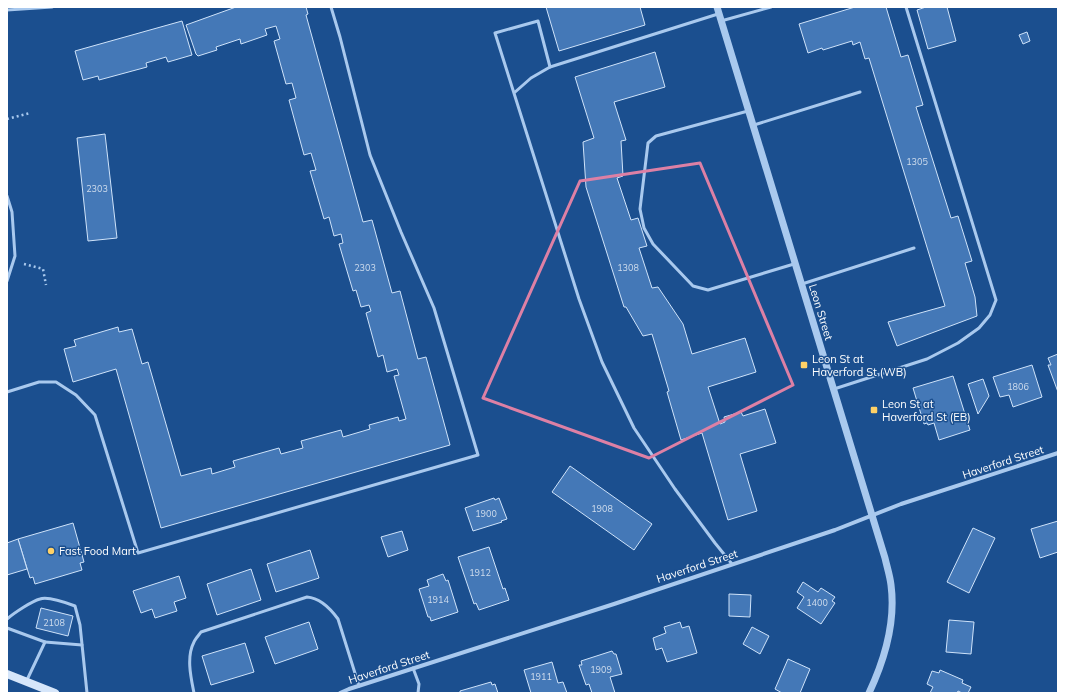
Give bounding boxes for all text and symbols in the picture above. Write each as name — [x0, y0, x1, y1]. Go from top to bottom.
house number: 1305 — [906, 156, 928, 167]
house number: 2303 — [86, 183, 108, 194]
house number: 2303 — [354, 262, 376, 273]
house number: 1308 — [617, 262, 639, 273]
street label: Leon Street — [806, 282, 836, 342]
place label: Leon St at Haverford St (WB) — [812, 352, 907, 379]
marker: Leon St at Haverford St (WB) — [799, 360, 809, 370]
house number: 1806 — [1007, 381, 1029, 392]
place label: Leon St at Haverford St (EB) — [882, 397, 971, 424]
marker: Leon St at Haverford St (EB) — [869, 405, 879, 415]
street label: Haverford Street — [961, 442, 1046, 482]
house number: 1908 — [591, 503, 613, 514]
house number: 1900 — [475, 508, 497, 519]
place label: Fast Food Mart — [59, 544, 136, 558]
marker: Fast Food Mart — [46, 546, 56, 556]
street label: Haverford Street — [655, 546, 740, 586]
house number: 1912 — [469, 567, 491, 578]
house number: 1914 — [427, 594, 449, 605]
house number: 1400 — [806, 597, 828, 608]
house number: 2108 — [43, 617, 65, 628]
street label: Haverford Street — [347, 647, 432, 687]
house number: 1909 — [590, 664, 612, 675]
house number: 1911 — [530, 671, 552, 682]

